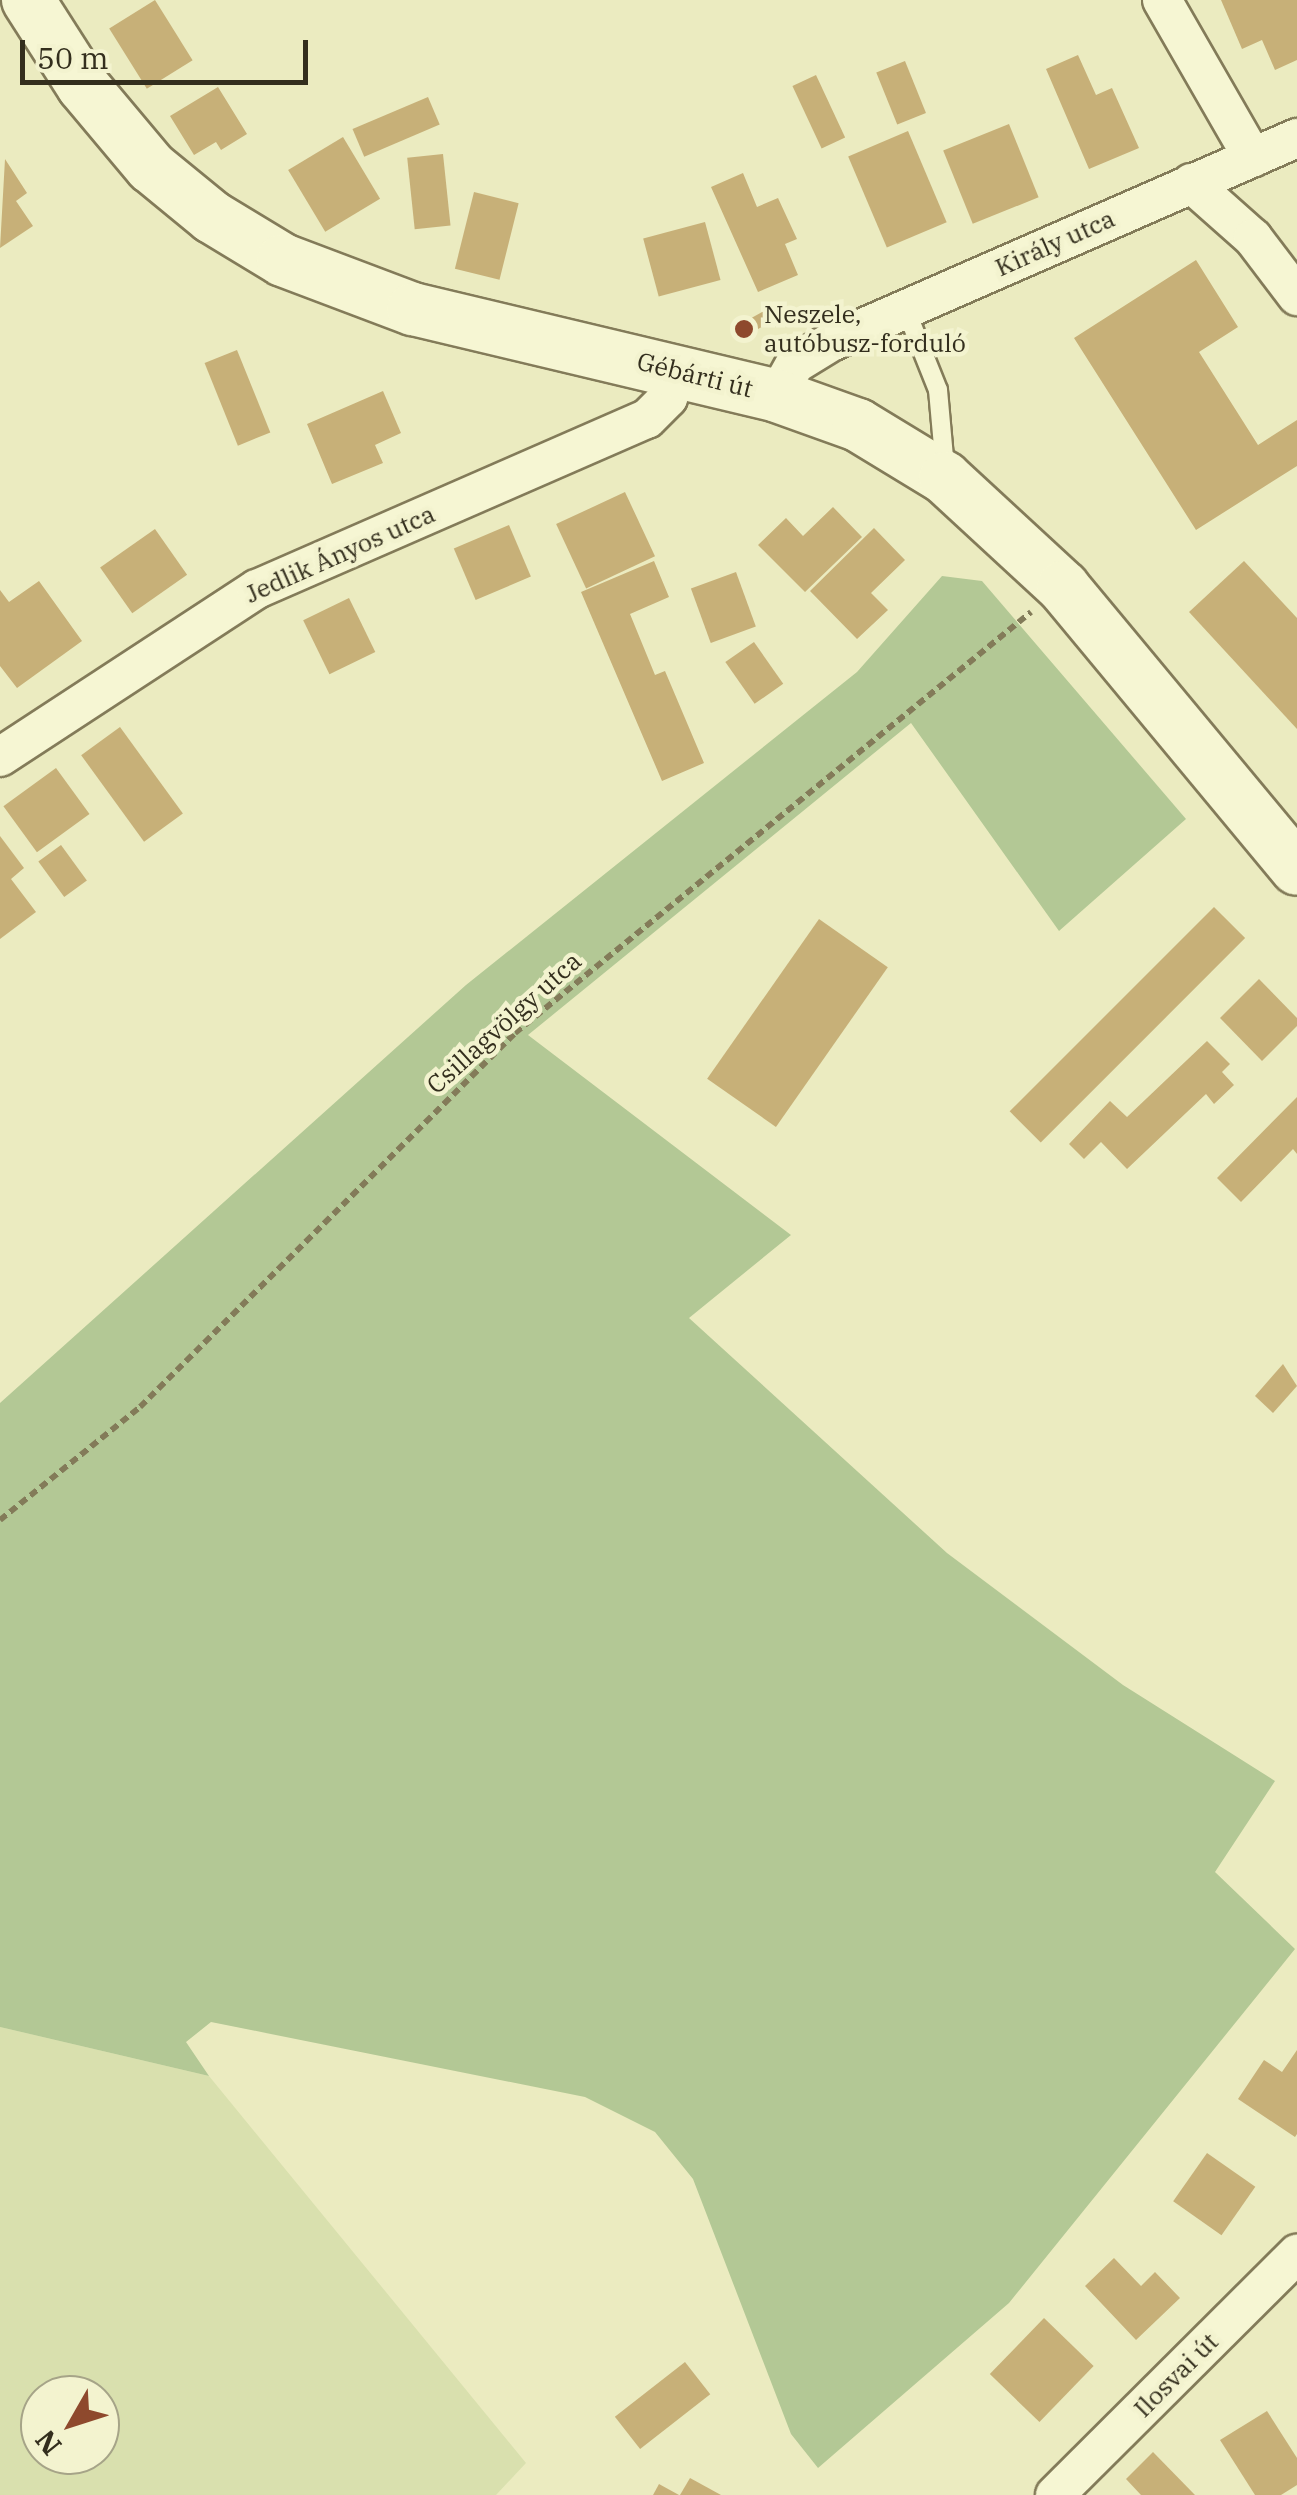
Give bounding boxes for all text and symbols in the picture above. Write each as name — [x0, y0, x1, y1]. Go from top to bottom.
scale bar — [25, 20, 312, 82]
text: 50 m — [37, 38, 109, 77]
street label: Király utca — [991, 203, 1119, 283]
place label: Neszele, autóbusz-forduló — [764, 300, 966, 359]
marker: Neszele, autóbusz-forduló — [733, 318, 755, 340]
street label: Gébárti út — [634, 346, 756, 404]
street label: Jedlik Ányos utca — [240, 499, 440, 609]
street label: Csillagvölgy utca — [421, 946, 587, 1100]
street label: Ilosvai út — [1128, 2327, 1224, 2423]
north arrow — [20, 2375, 120, 2475]
text: N — [27, 2423, 69, 2463]

